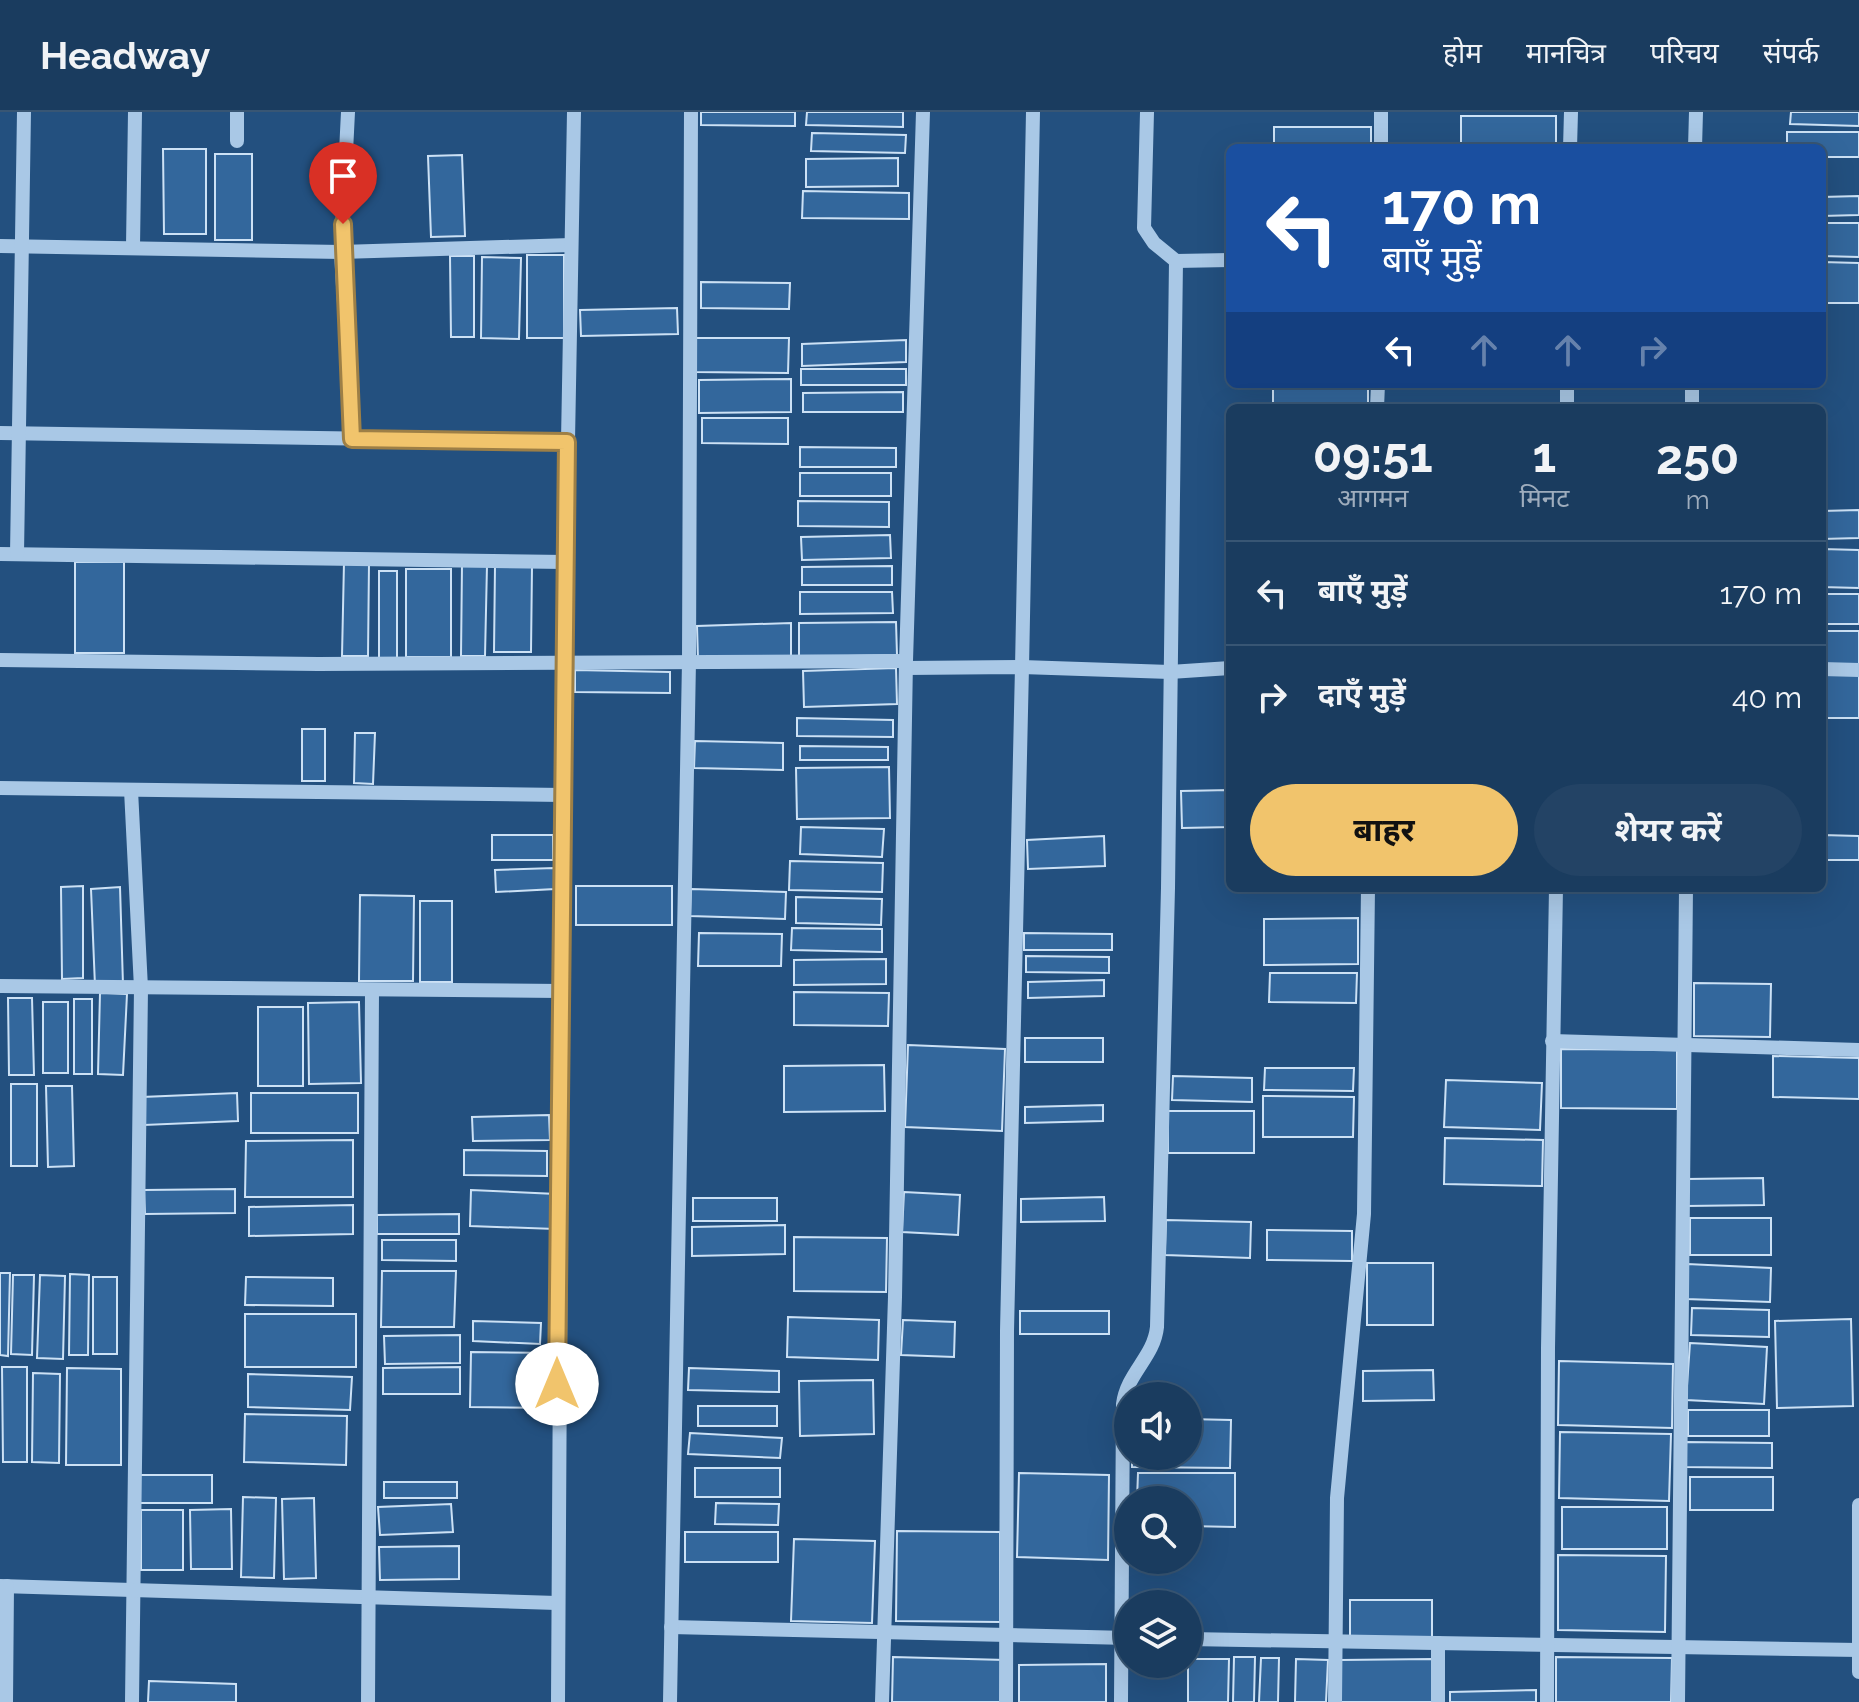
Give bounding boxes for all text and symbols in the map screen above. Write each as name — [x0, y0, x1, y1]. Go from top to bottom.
text: Headway — [40, 33, 210, 78]
text: होम — [1443, 37, 1482, 70]
text: मानचित्र — [1526, 37, 1606, 70]
text: परिचय — [1650, 37, 1719, 70]
text: संपर्क — [1763, 37, 1819, 70]
pin — [309, 142, 377, 224]
icon: arrive — [321, 154, 365, 198]
text: 170 m — [1382, 171, 1541, 237]
icon: left — [1250, 176, 1354, 280]
text: बाएँ मुड़ें — [1382, 238, 1482, 280]
icon: left — [1378, 328, 1422, 372]
icon: ahead — [1462, 328, 1506, 372]
icon: ahead — [1546, 328, 1590, 372]
icon: right — [1630, 328, 1674, 372]
text: 09:51 — [1313, 427, 1433, 483]
text: 1 — [1533, 427, 1556, 483]
text: 250 — [1656, 429, 1739, 485]
text: आगमन — [1337, 483, 1408, 513]
text: मिनट — [1519, 483, 1569, 513]
text: m — [1686, 485, 1710, 515]
icon: left — [1250, 571, 1294, 615]
text: बाएँ मुड़ें — [1318, 573, 1407, 608]
text: 170 m — [1720, 576, 1802, 611]
icon: right — [1250, 675, 1294, 719]
text: दाएँ मुड़ें — [1318, 677, 1406, 712]
text: 40 m — [1732, 680, 1802, 715]
button: बाहर — [1250, 784, 1518, 876]
button: शेयर करें — [1534, 784, 1802, 876]
position arrow — [515, 1342, 599, 1426]
map controls — [1114, 1382, 1202, 1678]
button: sound — [1114, 1382, 1202, 1470]
button: search — [1114, 1486, 1202, 1574]
button: layers — [1114, 1590, 1202, 1678]

